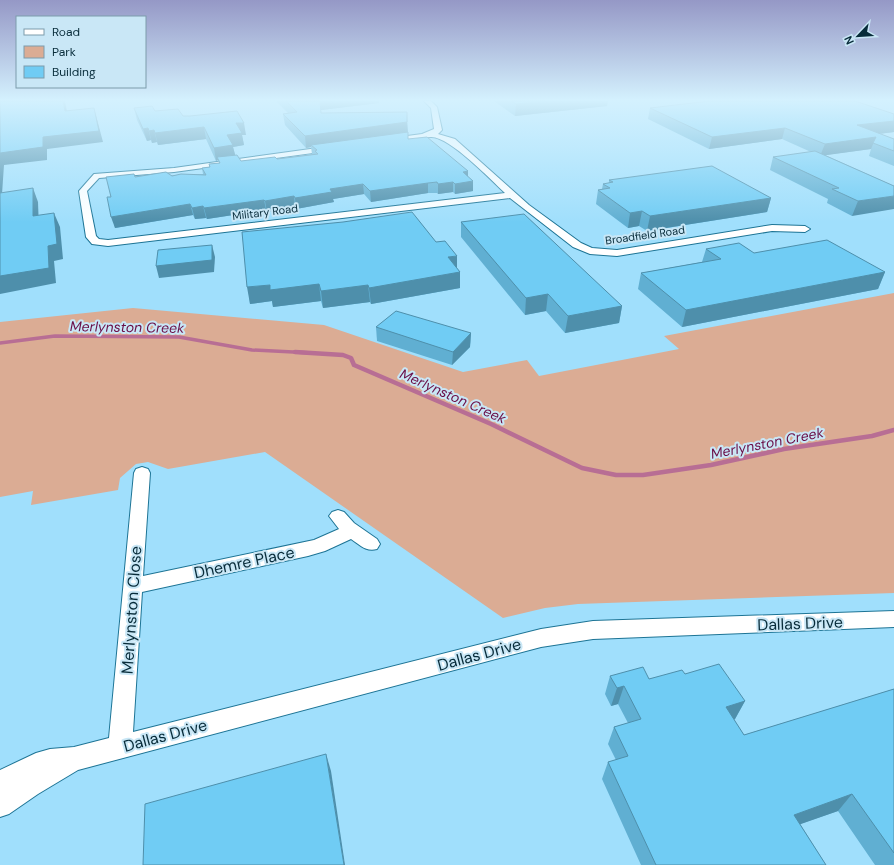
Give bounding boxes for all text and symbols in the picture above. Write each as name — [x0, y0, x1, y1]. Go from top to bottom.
legend — [16, 16, 146, 88]
north arrow — [838, 16, 878, 56]
text: Road — [52, 24, 80, 40]
text: N — [841, 34, 857, 47]
text: Park — [52, 44, 76, 60]
text: Building — [52, 64, 96, 80]
street label: Military Road — [231, 201, 299, 223]
street label: Broadfield Road — [604, 222, 686, 248]
water label: Merlynston Creek — [70, 317, 185, 337]
water label: Merlynston Creek — [397, 364, 510, 428]
water label: Merlynston Creek — [709, 423, 826, 463]
street label: Dhemre Place — [192, 542, 296, 583]
street label: Merlynston Close — [117, 545, 146, 675]
street label: Dallas Drive — [757, 612, 843, 635]
street label: Dallas Drive — [435, 633, 523, 676]
street label: Dallas Drive — [121, 714, 209, 757]

